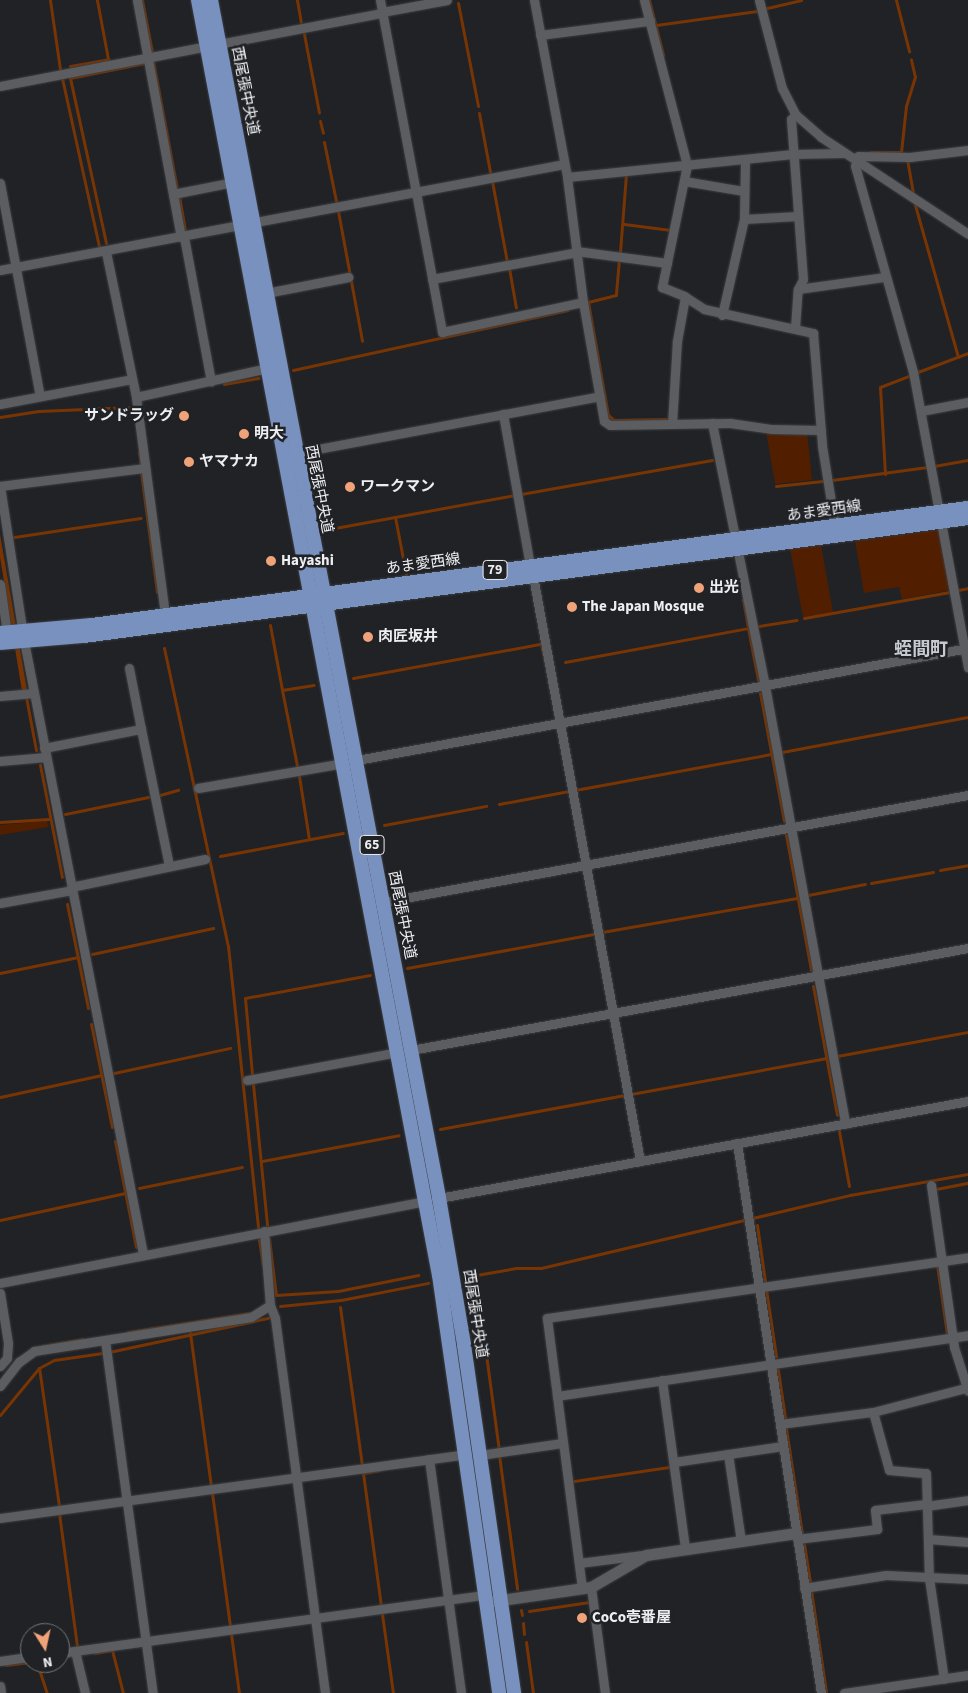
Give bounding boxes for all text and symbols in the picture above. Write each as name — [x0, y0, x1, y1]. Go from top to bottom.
street label: 西尾張中央道 — [228, 45, 262, 137]
place label: サンドラッグ — [84, 407, 174, 425]
marker: サンドラッグ — [178, 410, 190, 422]
place label: 明大 — [254, 425, 284, 443]
marker: 明大 — [238, 428, 250, 440]
street label: 西尾張中央道 — [302, 443, 336, 535]
place label: ヤマナカ — [199, 453, 259, 471]
marker: ヤマナカ — [183, 456, 195, 468]
place label: ワークマン — [360, 478, 435, 496]
marker: ワークマン — [344, 481, 356, 493]
street label: あま愛西線 — [786, 497, 862, 525]
street label: あま愛西線 — [385, 550, 461, 578]
place label: Hayashi — [281, 552, 334, 570]
marker: Hayashi — [265, 555, 277, 567]
road number: 79 — [482, 558, 508, 582]
place label: 出光 — [709, 579, 739, 597]
marker: 出光 — [693, 582, 705, 594]
place label: The Japan Mosque — [582, 598, 704, 616]
marker: The Japan Mosque — [566, 601, 578, 613]
place label: 肉匠坂井 — [378, 628, 438, 646]
marker: 肉匠坂井 — [362, 631, 374, 643]
district label: 蛭間町 — [894, 639, 948, 661]
road number: 65 — [360, 834, 384, 856]
street label: 西尾張中央道 — [385, 869, 419, 961]
street label: 西尾張中央道 — [459, 1268, 491, 1360]
place label: CoCo壱番屋 — [592, 1609, 671, 1627]
marker: CoCo壱番屋 — [576, 1612, 588, 1624]
north arrow — [20, 1623, 70, 1673]
text: N — [41, 1651, 54, 1672]

